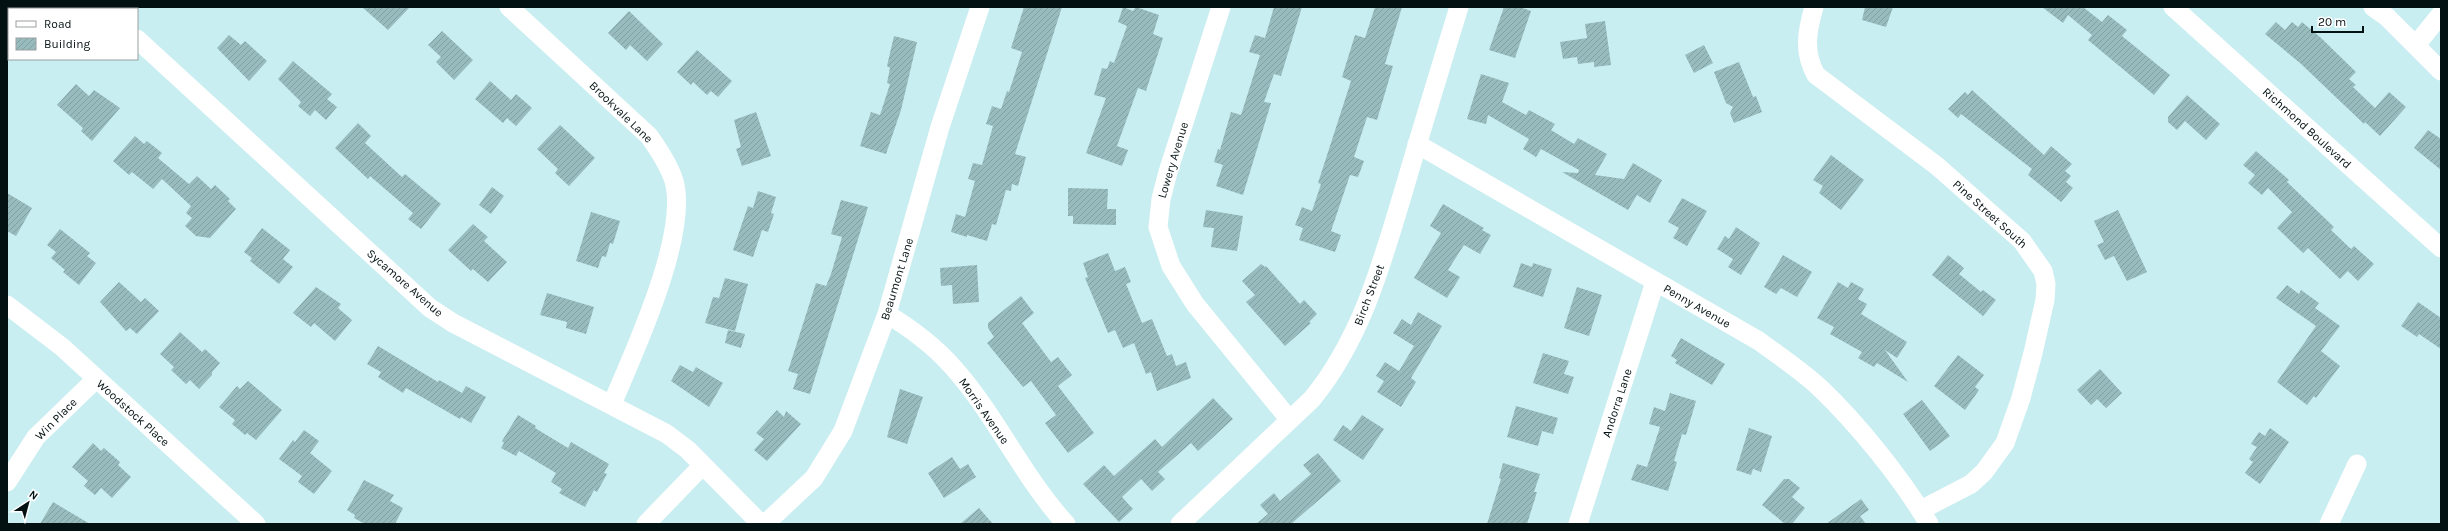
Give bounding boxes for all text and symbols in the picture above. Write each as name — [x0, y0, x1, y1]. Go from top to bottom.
legend — [8, 8, 138, 60]
scale bar — [2312, 8, 2363, 34]
text: 20 m — [2318, 15, 2346, 29]
text: Road — [44, 17, 72, 31]
text: Building — [44, 37, 91, 51]
street label: Brookvale Lane — [587, 78, 655, 146]
street label: Richmond Boulevard — [2260, 85, 2354, 171]
street label: Lowery Avenue — [1155, 120, 1191, 200]
street label: Pine Street South — [1950, 177, 2030, 251]
street label: Beaumont Lane — [878, 236, 916, 322]
street label: Sycamore Avenue — [364, 246, 446, 320]
street label: Birch Street — [1351, 262, 1387, 328]
street label: Penny Avenue — [1661, 281, 1733, 331]
street label: Andorra Lane — [1599, 367, 1635, 439]
street label: Morris Avenue — [956, 375, 1012, 447]
street label: Woodstock Place — [94, 377, 172, 449]
street label: Win Place — [32, 395, 80, 443]
north arrow — [8, 483, 48, 523]
text: N — [27, 488, 41, 503]

